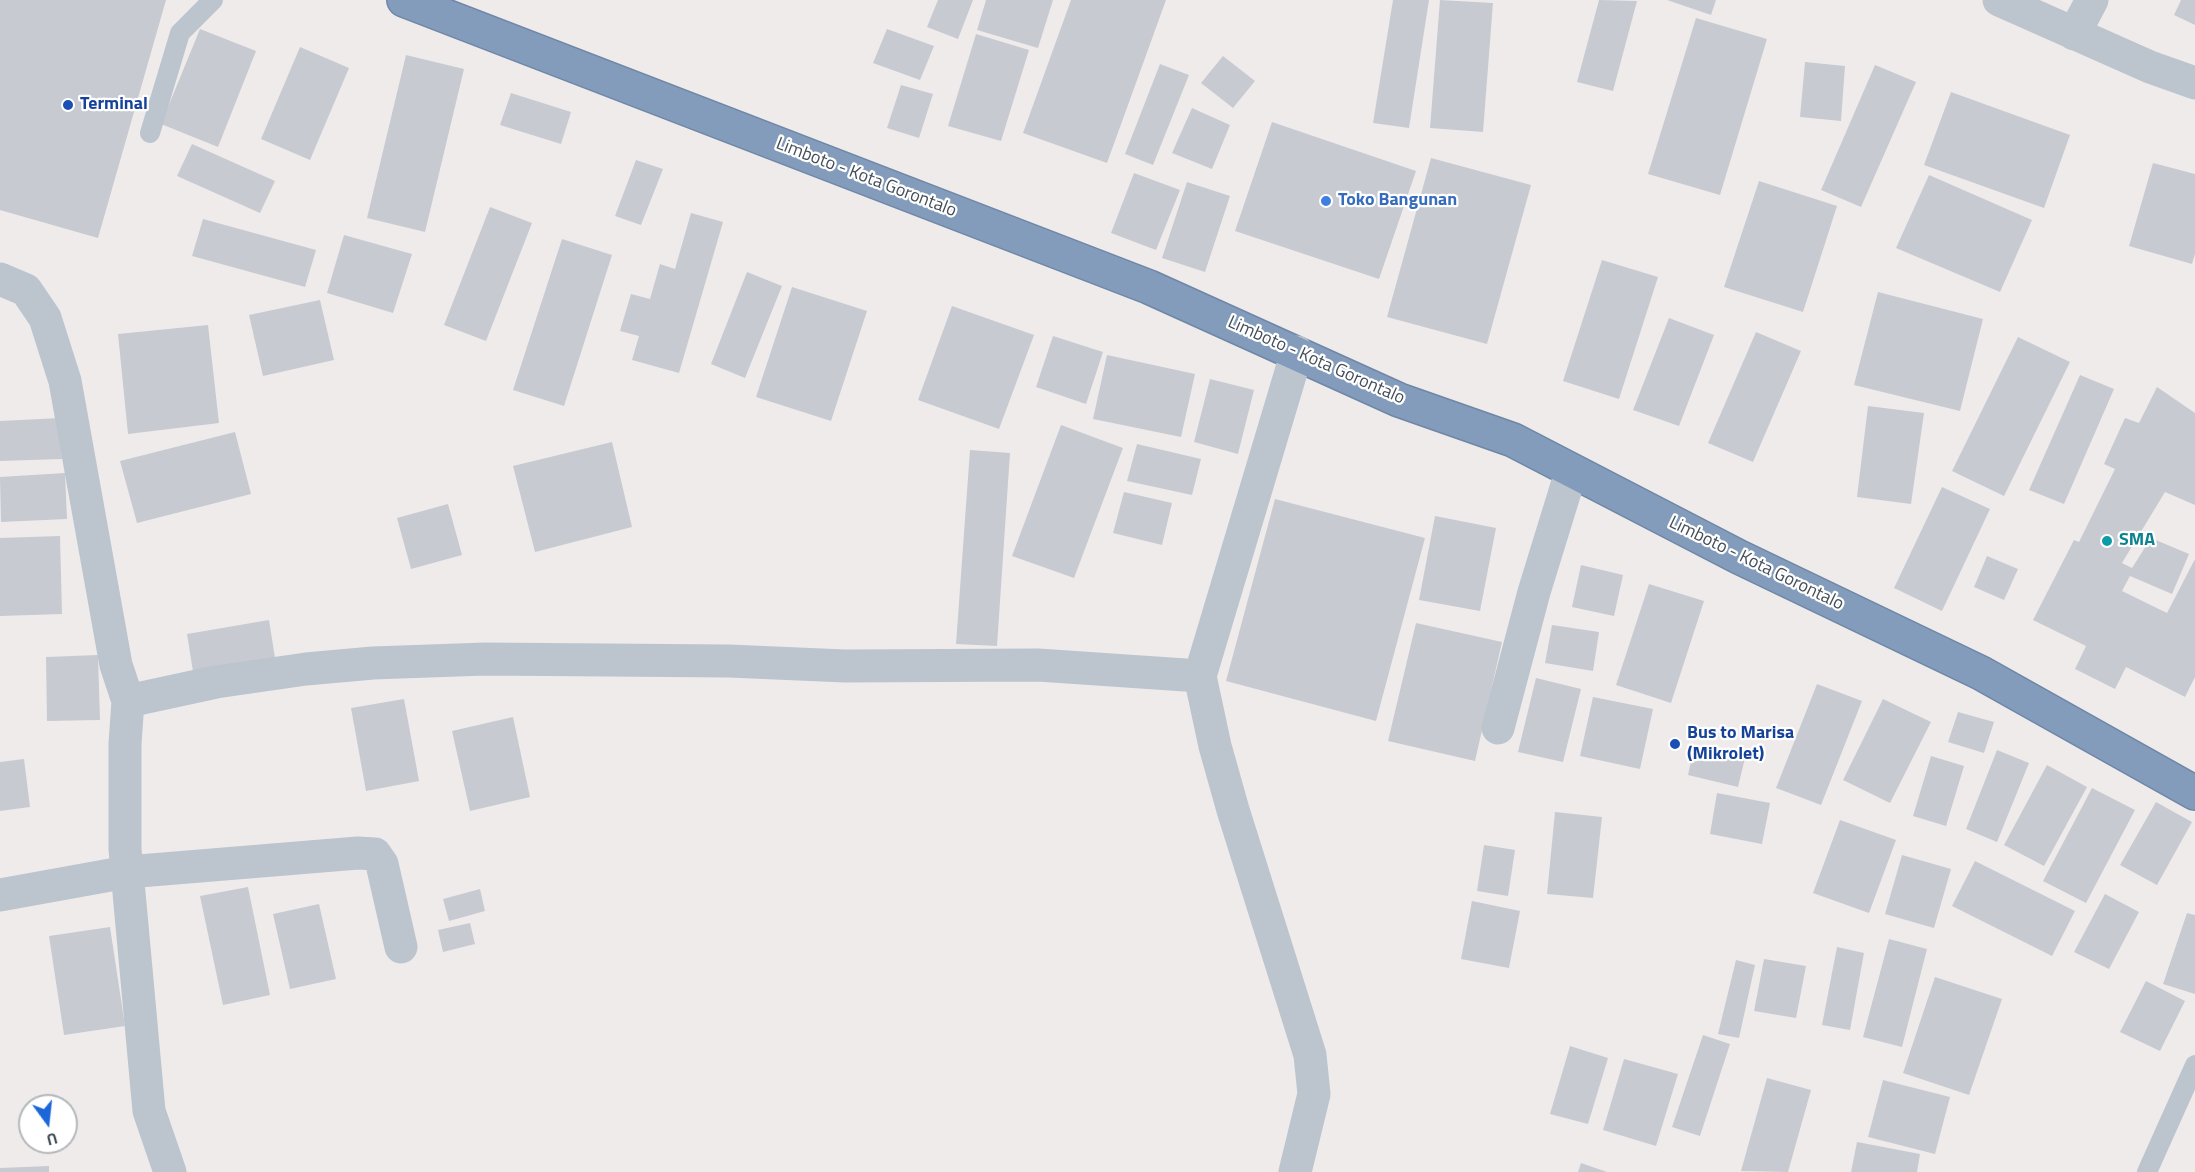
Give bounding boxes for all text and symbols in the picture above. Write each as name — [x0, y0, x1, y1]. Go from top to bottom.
place label: Terminal — [80, 94, 148, 116]
marker: Terminal — [61, 98, 75, 112]
street label: Limboto - Kota Gorontalo — [773, 134, 959, 222]
place label: Toko Bangunan — [1338, 190, 1457, 212]
marker: Toko Bangunan — [1319, 194, 1333, 208]
street label: Limboto - Kota Gorontalo — [1224, 312, 1408, 410]
street label: Limboto - Kota Gorontalo — [1665, 512, 1847, 616]
place label: SMA — [2119, 530, 2155, 552]
marker: SMA — [2100, 534, 2114, 548]
place label: Bus to Marisa (Mikrolet) — [1687, 723, 1794, 766]
marker: Bus to Marisa (Mikrolet) — [1668, 737, 1682, 751]
north arrow — [18, 1094, 78, 1154]
text: U — [44, 1127, 60, 1152]

